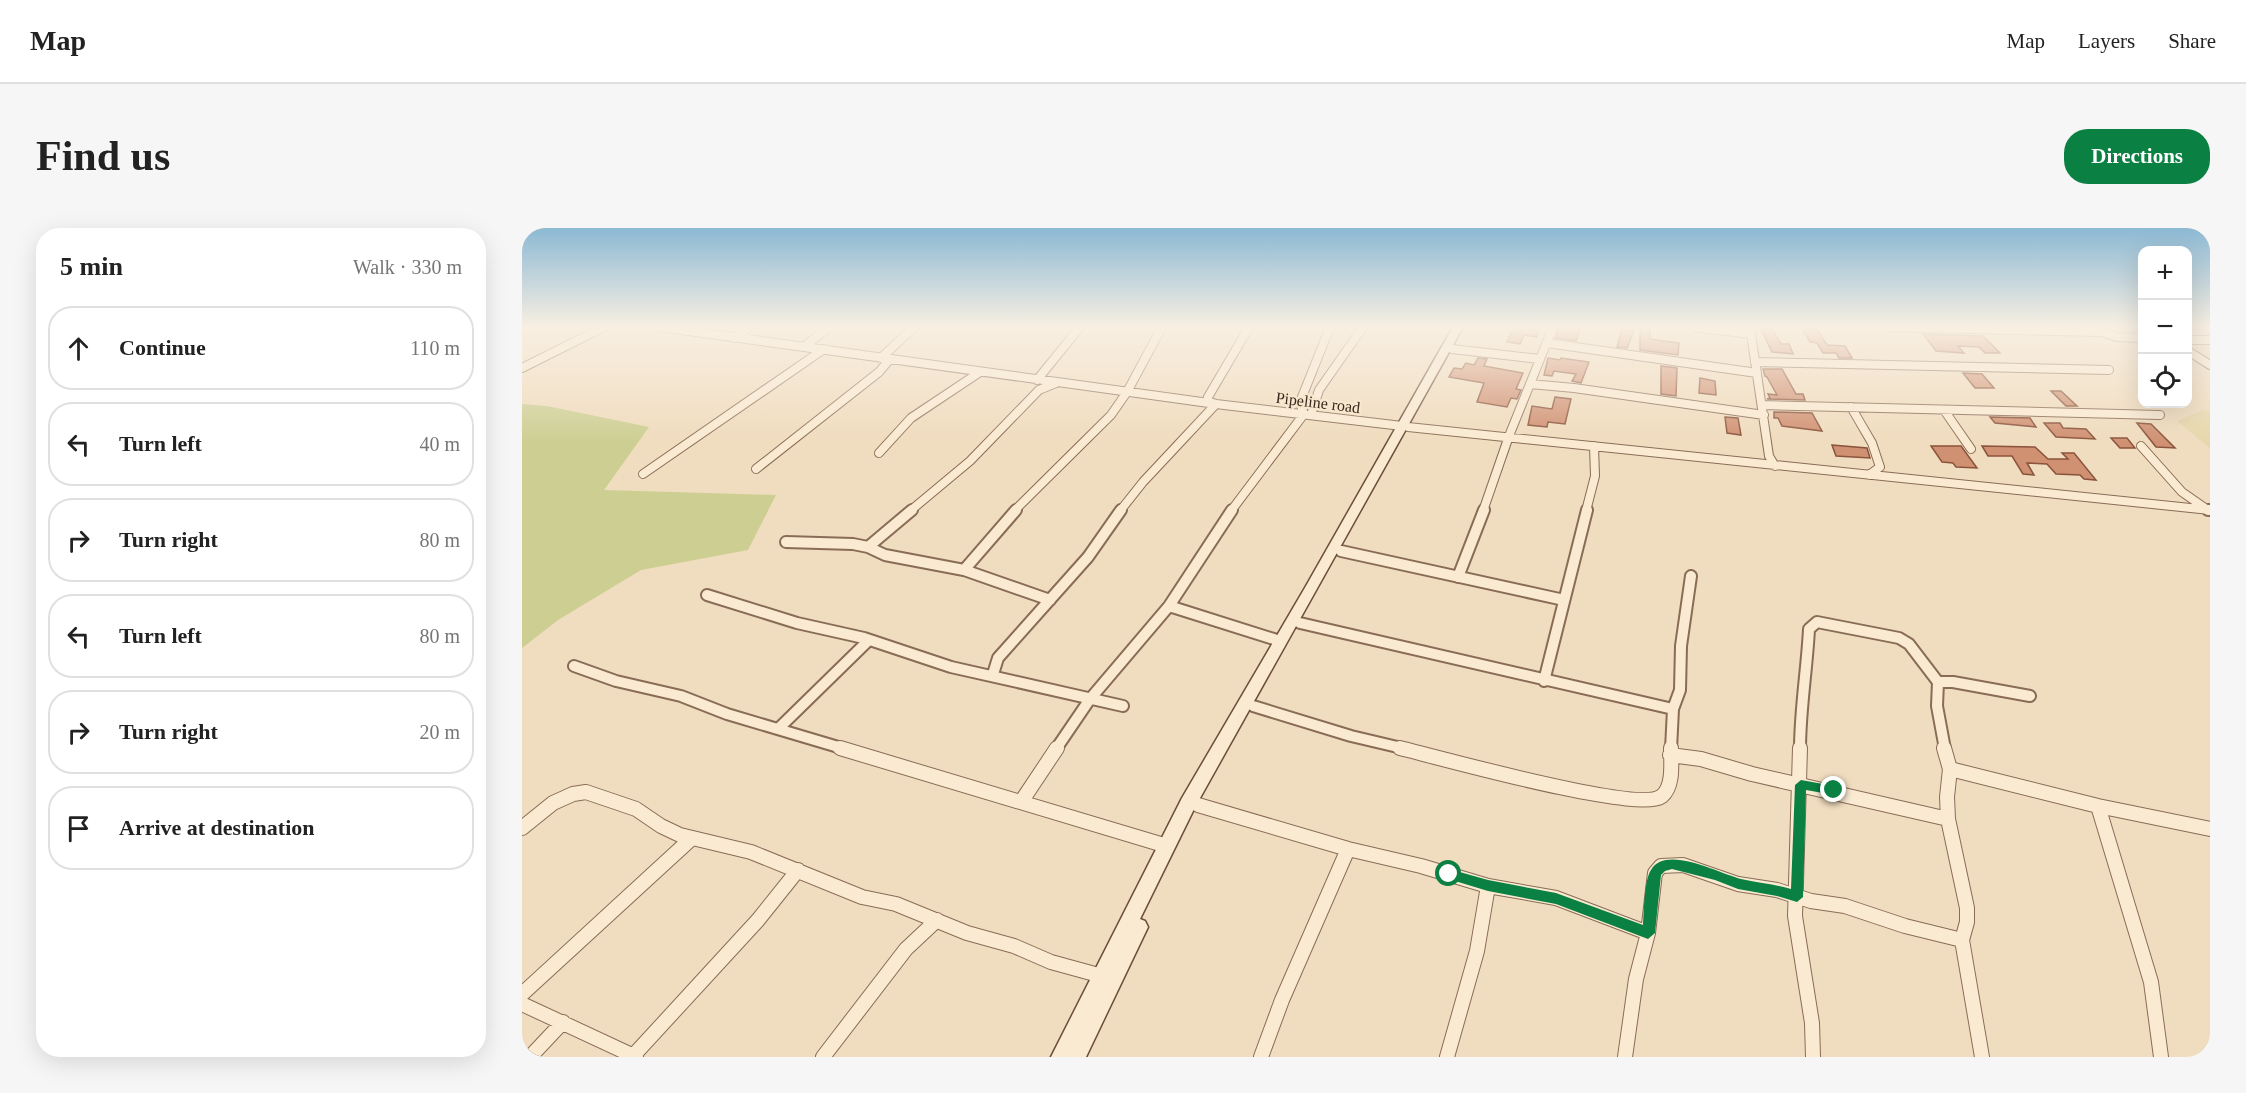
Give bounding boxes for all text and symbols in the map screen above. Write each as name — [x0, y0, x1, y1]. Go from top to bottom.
text: Map — [30, 25, 86, 56]
text: Map — [2007, 29, 2045, 53]
text: Layers — [2078, 29, 2135, 53]
text: Share — [2168, 29, 2216, 53]
button: Directions — [2064, 129, 2210, 184]
text: Find us — [36, 133, 170, 179]
map controls — [2138, 246, 2192, 408]
button: + — [2138, 246, 2192, 300]
text: 5 min — [60, 252, 123, 281]
text: Walk · 330 m — [353, 256, 462, 278]
button: − — [2138, 300, 2192, 354]
icon: ahead — [62, 332, 95, 365]
text: Continue — [119, 335, 206, 360]
text: 110 m — [410, 337, 460, 359]
button: locate — [2138, 354, 2192, 408]
street label: Pipeline road — [1275, 389, 1361, 417]
icon: left — [62, 428, 95, 461]
text: Turn left — [119, 431, 202, 456]
text: 40 m — [419, 433, 460, 455]
icon: right — [62, 524, 95, 557]
text: Turn right — [119, 527, 218, 552]
text: 80 m — [419, 529, 460, 551]
icon: left — [62, 620, 95, 653]
text: Turn left — [119, 623, 202, 648]
text: 80 m — [419, 625, 460, 647]
icon: right — [62, 716, 95, 749]
text: Turn right — [119, 719, 218, 744]
text: 20 m — [419, 721, 460, 743]
route end — [1820, 776, 1846, 802]
icon: arrive — [62, 812, 95, 845]
text: Arrive at destination — [119, 815, 315, 840]
route start — [1435, 860, 1461, 886]

